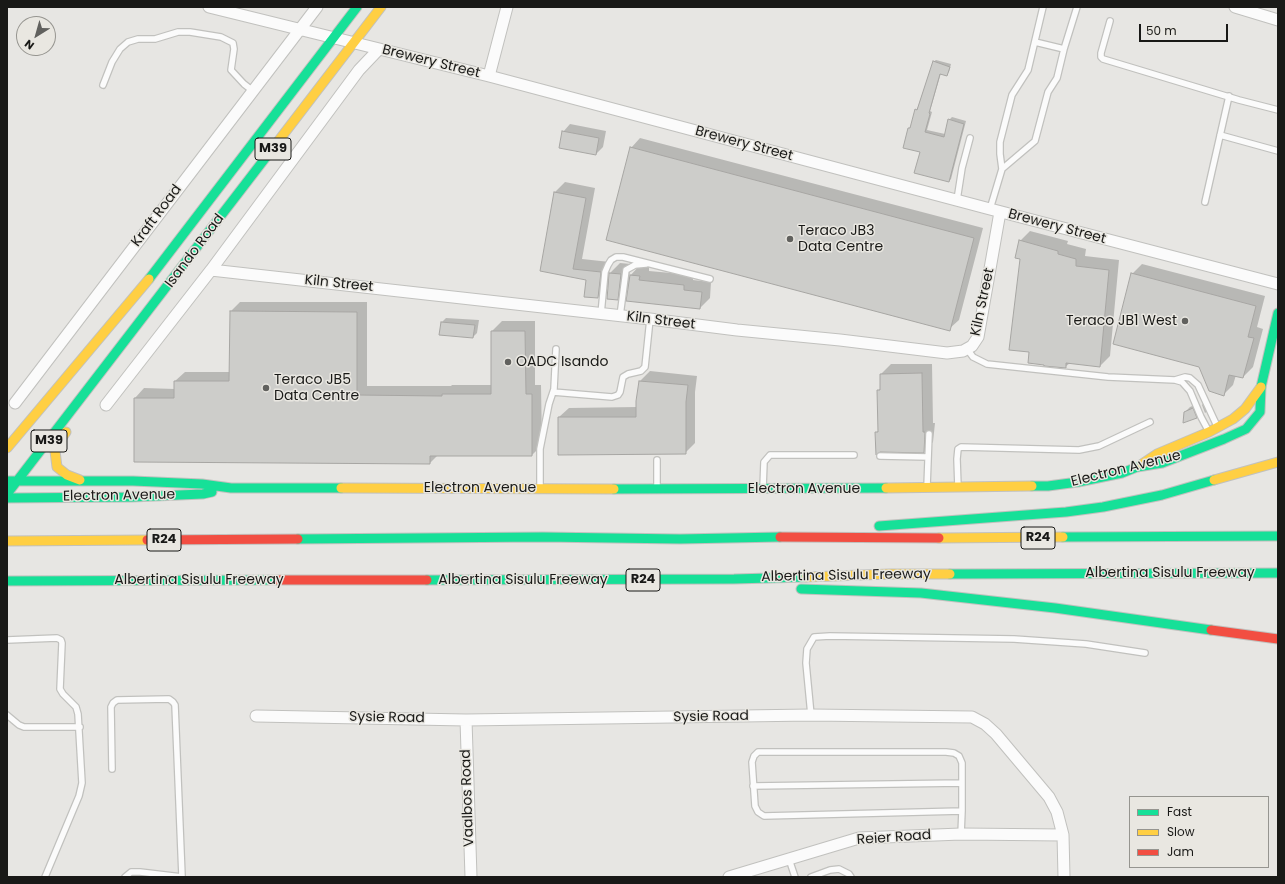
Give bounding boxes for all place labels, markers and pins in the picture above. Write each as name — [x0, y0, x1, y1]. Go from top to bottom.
place label: Teraco JB3 Data Centre — [798, 223, 883, 256]
marker: Teraco JB3 Data Centre — [785, 234, 795, 244]
place label: Teraco JB1 West — [1066, 313, 1177, 329]
marker: Teraco JB1 West — [1180, 316, 1190, 326]
place label: OADC Isando — [516, 354, 608, 370]
marker: OADC Isando — [503, 357, 513, 367]
place label: Teraco JB5 Data Centre — [274, 372, 359, 404]
marker: Teraco JB5 Data Centre — [261, 383, 271, 393]

